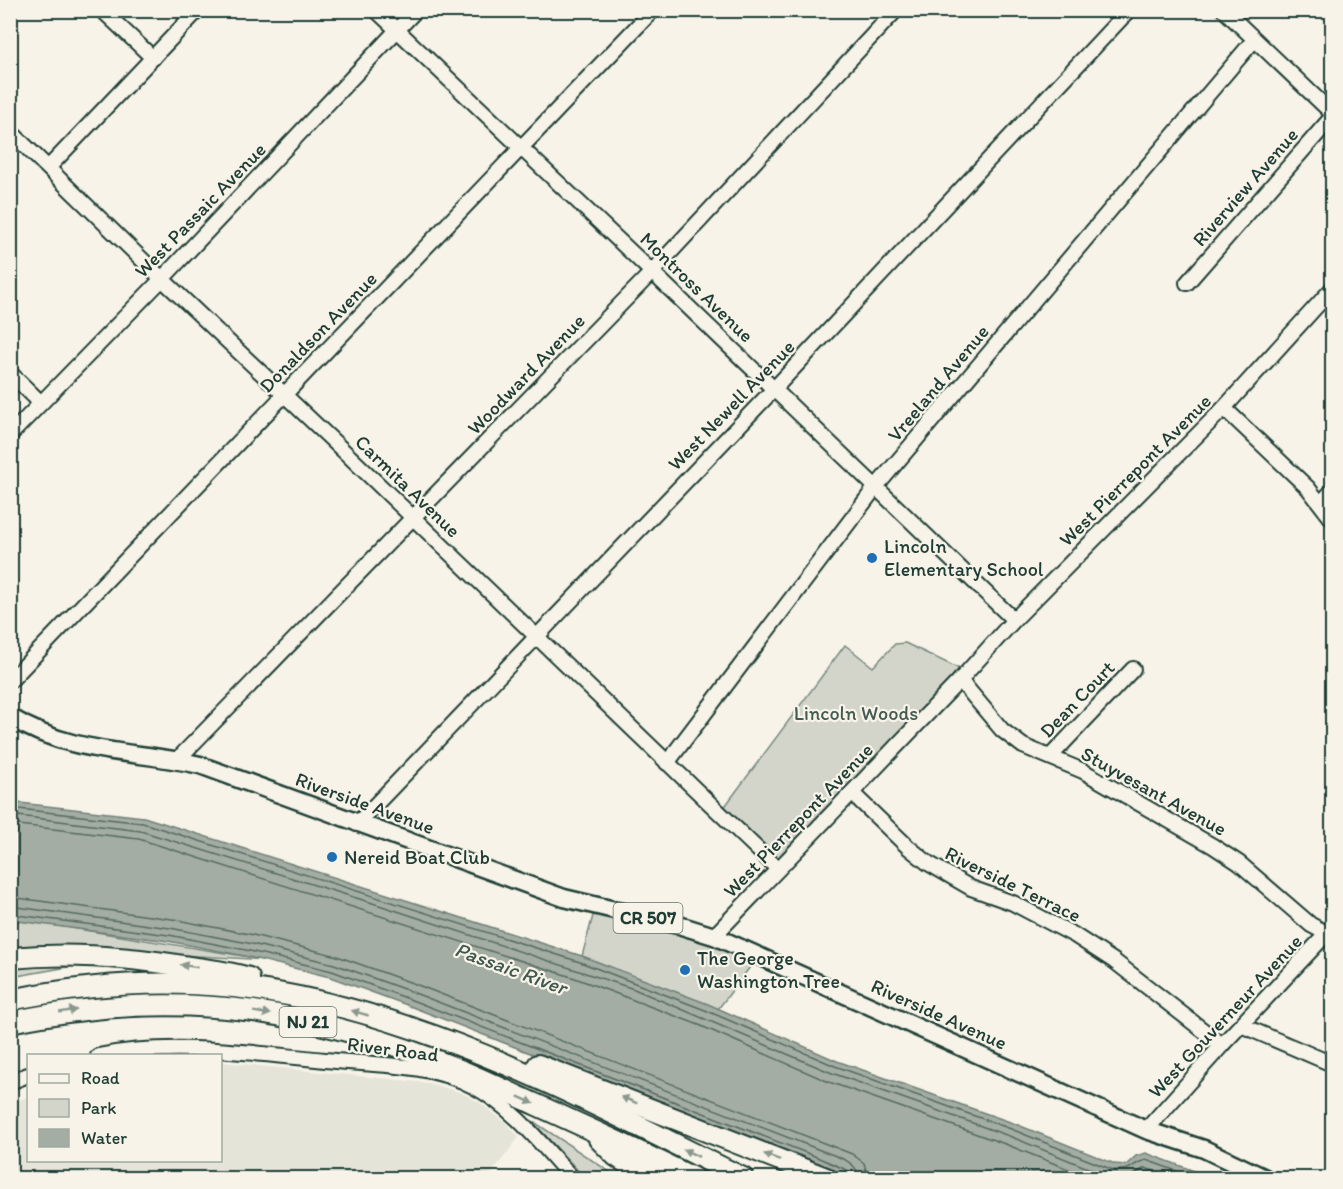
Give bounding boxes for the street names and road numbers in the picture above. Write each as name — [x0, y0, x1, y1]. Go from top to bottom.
street label: Riverview Avenue — [1187, 123, 1303, 251]
street label: West Passaic Avenue — [129, 137, 271, 283]
street label: Montross Avenue — [635, 227, 759, 347]
street label: Donaldson Avenue — [254, 267, 382, 397]
street label: Woodward Avenue — [462, 309, 590, 439]
street label: Vreeland Avenue — [882, 320, 994, 446]
street label: West Newell Avenue — [662, 335, 800, 475]
street label: West Pierrepont Avenue — [1054, 389, 1216, 551]
street label: Carmita Avenue — [350, 430, 466, 542]
street label: Dean Court — [1034, 656, 1120, 742]
street label: West Pierrepont Avenue — [718, 738, 878, 902]
street label: Stuyvesant Avenue — [1077, 741, 1231, 841]
street label: Riverside Avenue — [292, 767, 438, 839]
street label: Riverside Terrace — [941, 841, 1085, 927]
road number: CR 507 — [614, 903, 682, 933]
street label: West Gouverneur Avenue — [1143, 929, 1307, 1103]
street label: Riverside Avenue — [867, 973, 1011, 1055]
road number: NJ 21 — [280, 1007, 336, 1037]
street label: River Road — [346, 1031, 440, 1067]

